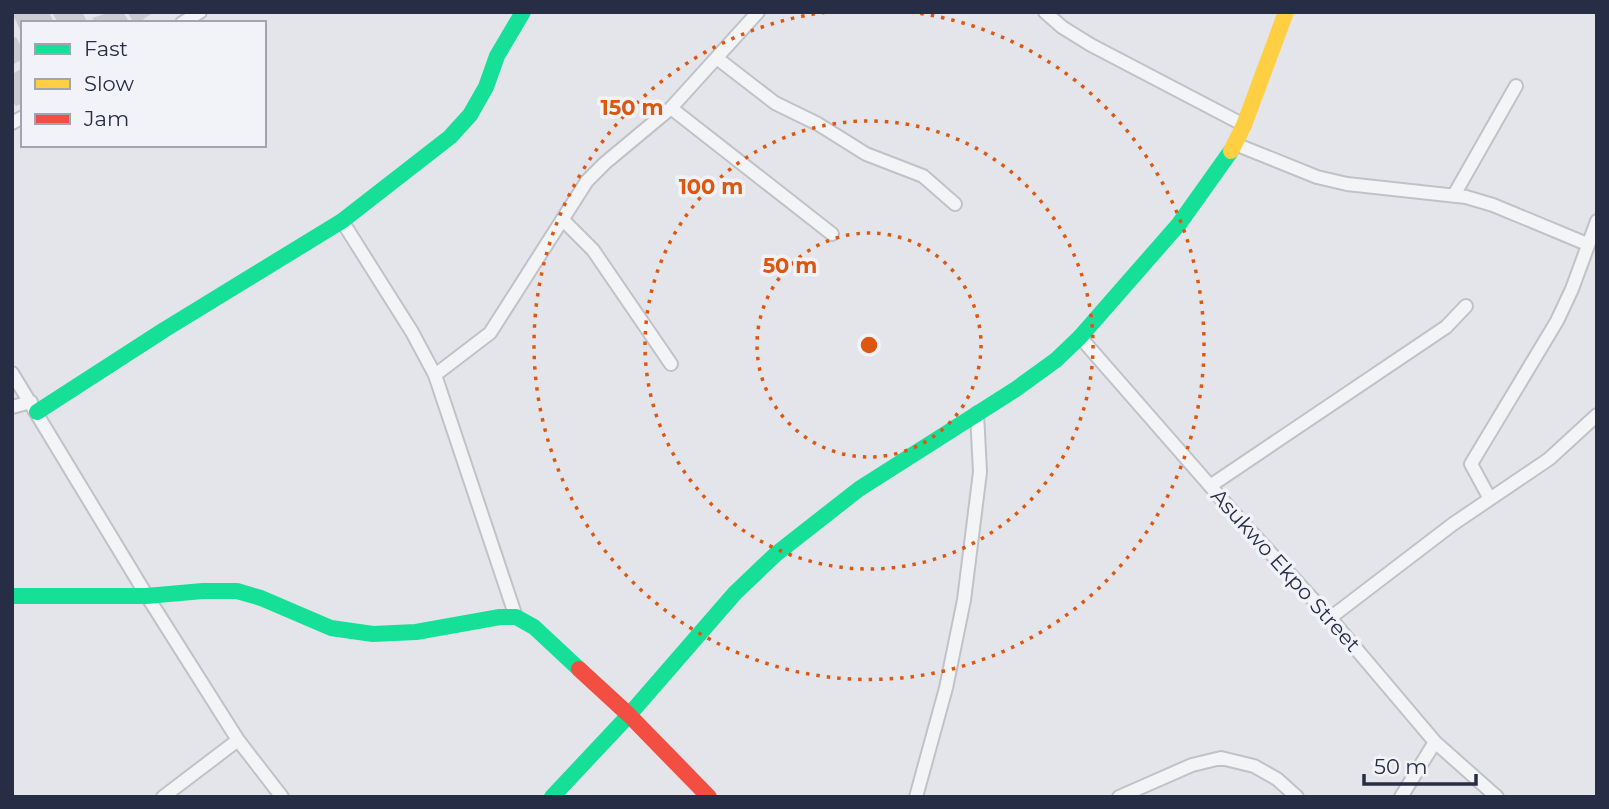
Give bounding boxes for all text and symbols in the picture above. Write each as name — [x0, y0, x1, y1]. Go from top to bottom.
legend — [21, 21, 266, 147]
text: Fast — [84, 36, 128, 61]
text: Slow — [84, 71, 134, 96]
text: 150 m — [601, 95, 663, 120]
text: Jam — [83, 106, 129, 131]
text: 100 m — [679, 174, 743, 199]
text: 50 m — [763, 253, 817, 278]
centre of rings — [857, 333, 881, 357]
street label: Asukwo Ekpo Street — [1206, 483, 1366, 657]
scale bar — [1364, 742, 1476, 786]
text: 50 m — [1374, 754, 1428, 779]

